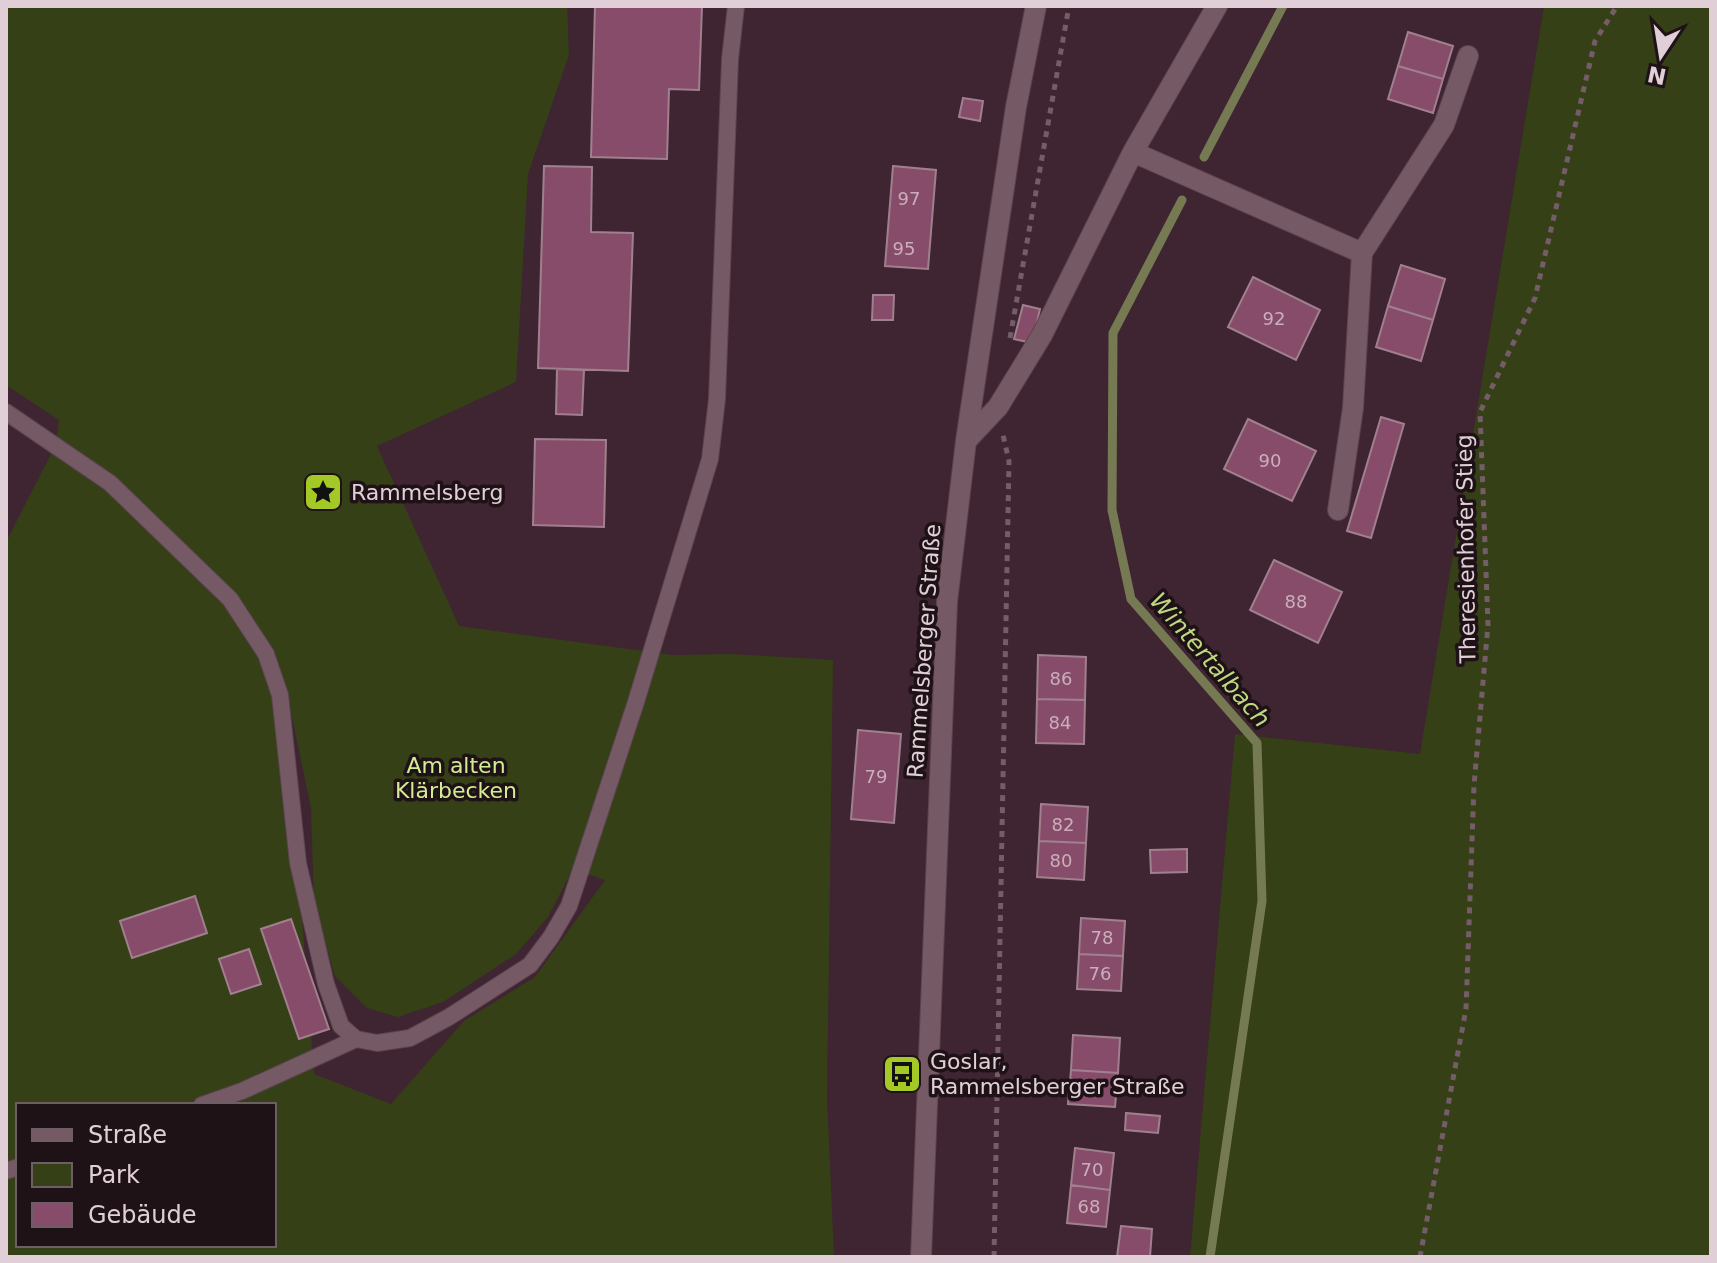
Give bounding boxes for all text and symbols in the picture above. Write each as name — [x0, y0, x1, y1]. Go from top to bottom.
north arrow — [1621, 16, 1701, 96]
text: N — [1645, 61, 1669, 89]
house number: 97 — [898, 188, 920, 209]
house number: 95 — [893, 238, 915, 259]
house number: 92 — [1263, 308, 1285, 329]
street label: Theresienhofer Stieg — [1452, 434, 1481, 665]
house number: 90 — [1259, 450, 1281, 471]
place icon: Rammelsberg — [302, 471, 344, 513]
place label: Rammelsberg — [351, 480, 503, 505]
street label: Rammelsberger Straße — [903, 523, 945, 779]
water label: Wintertalbach — [1144, 587, 1276, 733]
house number: 88 — [1285, 591, 1307, 612]
house number: 86 — [1050, 668, 1072, 689]
house number: 84 — [1049, 712, 1071, 733]
park label: Am alten Klärbecken — [395, 753, 517, 803]
house number: 79 — [865, 766, 887, 787]
house number: 82 — [1052, 814, 1074, 835]
house number: 80 — [1050, 850, 1072, 871]
house number: 78 — [1091, 927, 1113, 948]
house number: 76 — [1089, 963, 1111, 984]
place label: Goslar, Rammelsberger Straße — [930, 1049, 1184, 1099]
bus stop icon: Goslar, Rammelsberger Straße — [881, 1053, 923, 1095]
legend — [16, 1103, 276, 1247]
text: Straße — [88, 1121, 167, 1149]
house number: 70 — [1081, 1159, 1103, 1180]
text: Park — [88, 1161, 140, 1189]
house number: 68 — [1078, 1196, 1100, 1217]
text: Gebäude — [88, 1201, 197, 1229]

